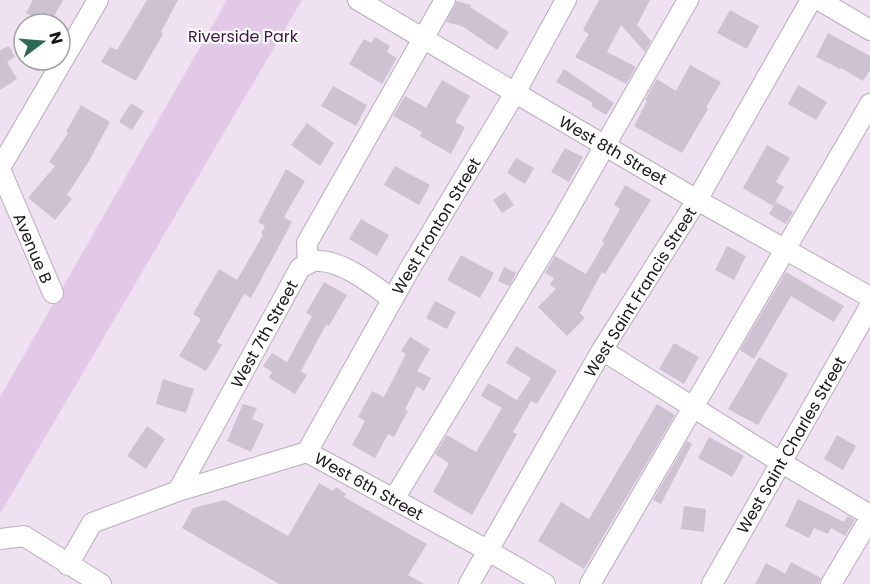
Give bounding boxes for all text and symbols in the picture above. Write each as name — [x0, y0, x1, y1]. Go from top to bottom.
north arrow — [12, 12, 72, 72]
park label: Riverside Park — [188, 25, 299, 48]
text: N — [43, 29, 69, 47]
street label: West 8th Street — [554, 110, 671, 191]
street label: West Fronton Street — [386, 153, 487, 299]
street label: West Saint Francis Street — [579, 203, 702, 382]
street label: Avenue B — [7, 210, 58, 287]
street label: West 7th Street — [225, 276, 304, 392]
street label: West Saint Charles Street — [731, 352, 852, 538]
street label: West 6th Street — [310, 447, 428, 526]

